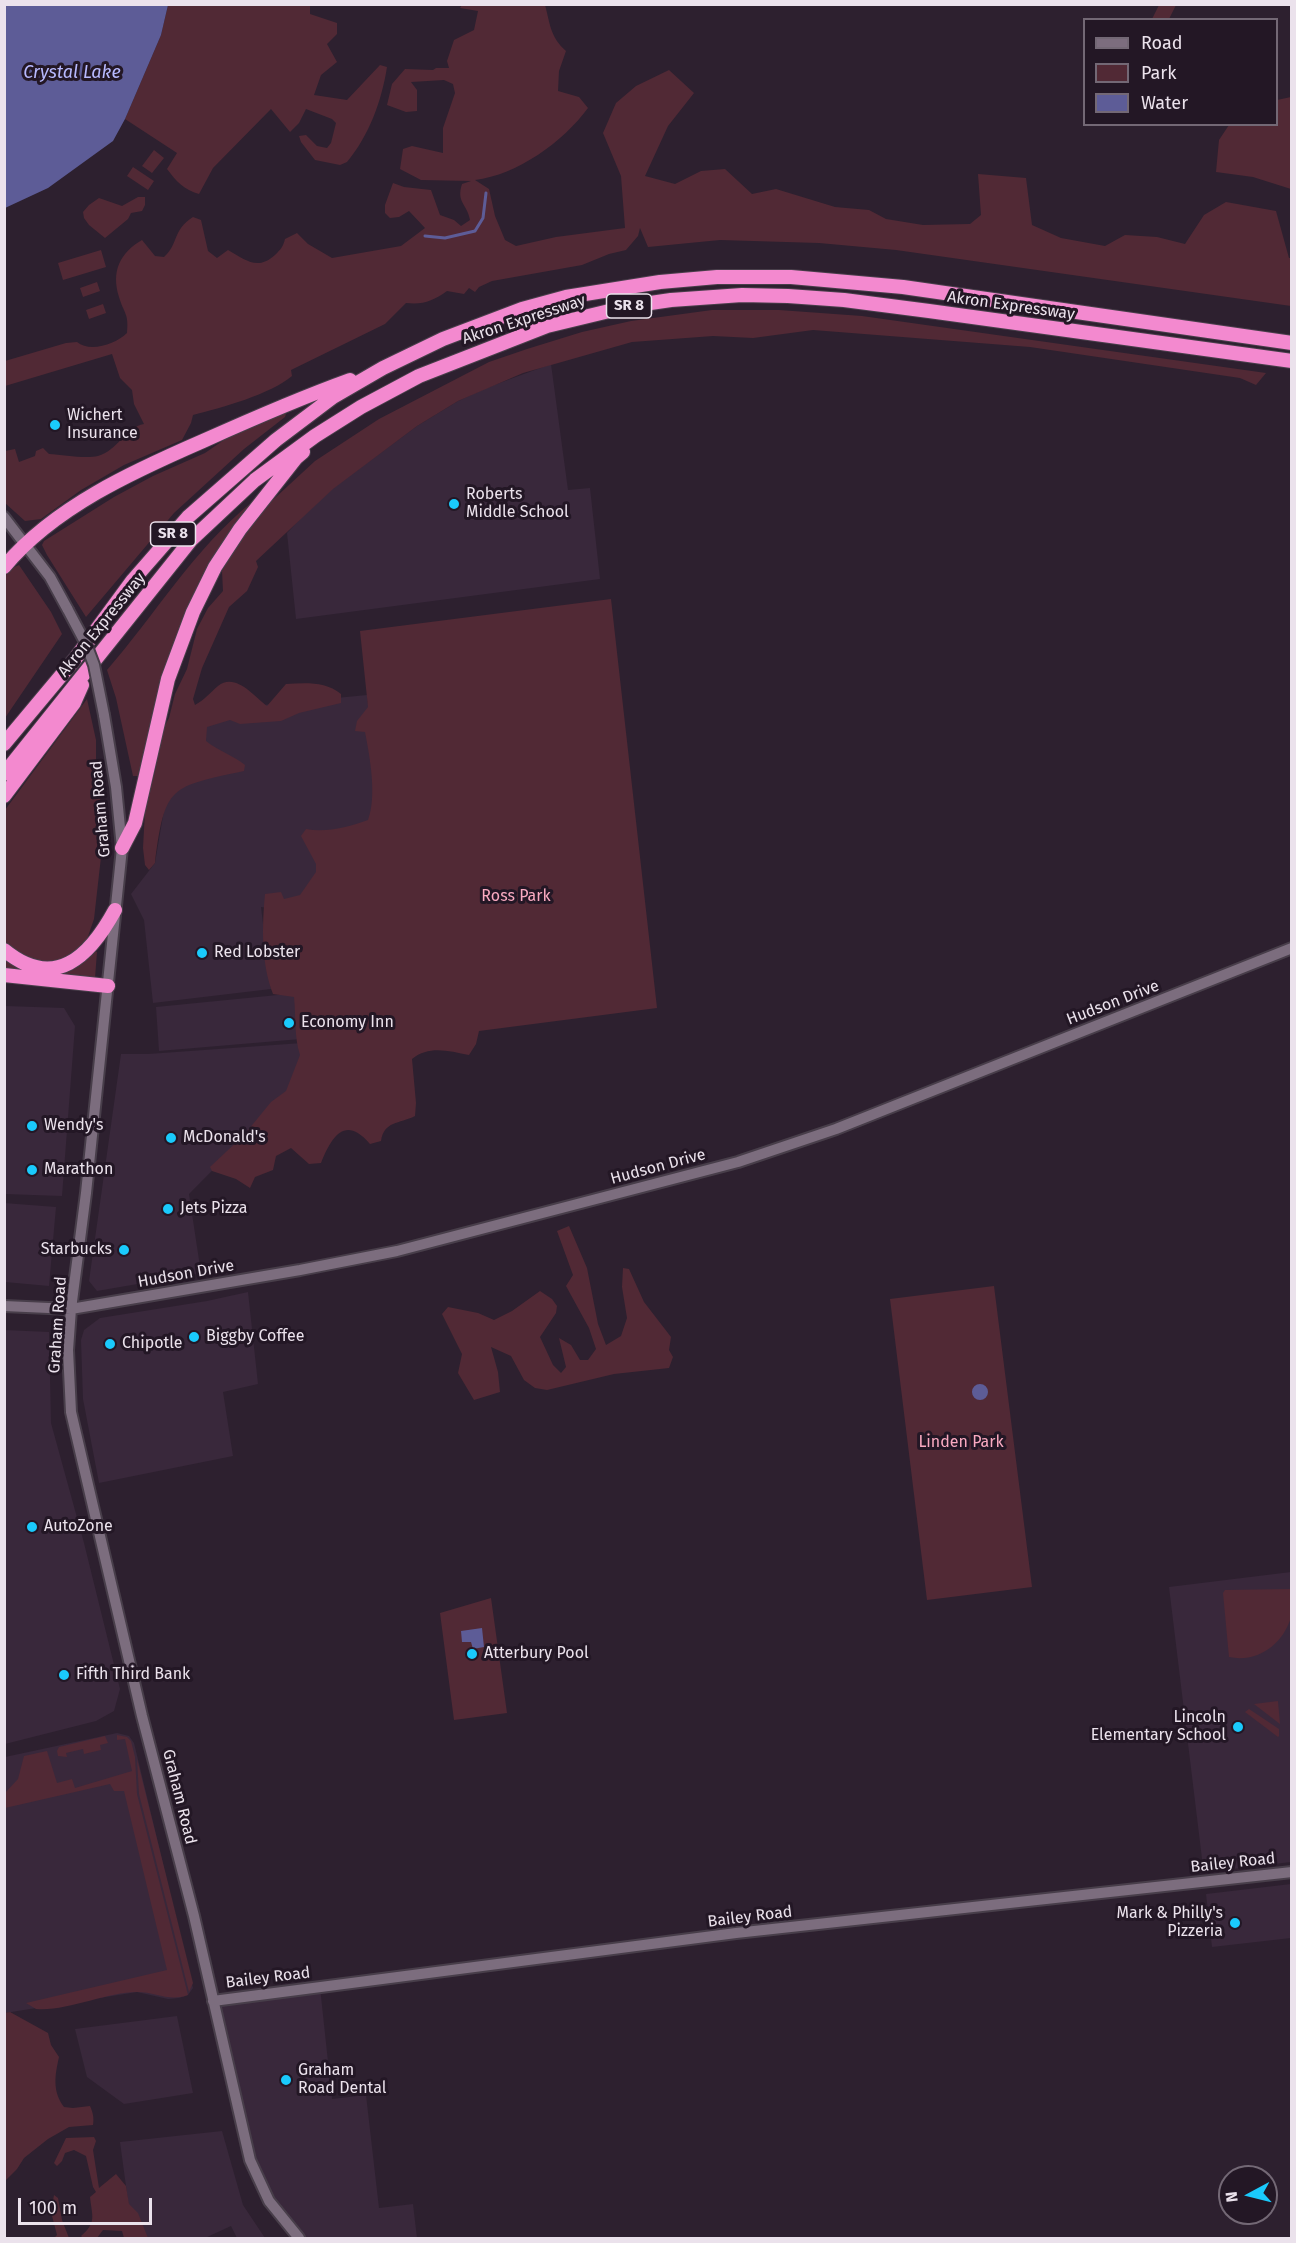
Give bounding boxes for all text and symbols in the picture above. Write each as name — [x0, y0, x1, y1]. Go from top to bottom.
legend — [1083, 18, 1278, 126]
text: Road — [1141, 32, 1183, 54]
water label: Crystal Lake — [23, 62, 121, 84]
text: Park — [1141, 62, 1176, 84]
text: Water — [1141, 92, 1188, 114]
street label: Akron Expressway — [946, 288, 1076, 324]
street label: Akron Expressway — [460, 291, 588, 349]
road number: SR 8 — [606, 294, 652, 318]
place label: Wichert Insurance — [67, 406, 138, 444]
marker: Wichert Insurance — [48, 418, 62, 432]
place label: Roberts Middle School — [466, 485, 569, 523]
marker: Roberts Middle School — [447, 497, 461, 511]
road number: SR 8 — [150, 522, 195, 546]
street label: Akron Expressway — [54, 569, 150, 681]
street label: Graham Road — [87, 760, 115, 858]
park label: Ross Park — [481, 887, 551, 907]
place label: Red Lobster — [214, 943, 300, 963]
marker: Red Lobster — [195, 946, 209, 960]
street label: Hudson Drive — [1064, 977, 1162, 1029]
place label: Economy Inn — [301, 1013, 394, 1033]
marker: Economy Inn — [282, 1016, 296, 1030]
place label: Wendy's — [44, 1116, 103, 1136]
marker: Wendy's — [25, 1119, 39, 1133]
place label: McDonald's — [183, 1128, 266, 1148]
marker: McDonald's — [164, 1131, 178, 1145]
street label: Hudson Drive — [608, 1145, 708, 1189]
place label: Marathon — [44, 1160, 113, 1180]
marker: Marathon — [25, 1163, 39, 1177]
place label: Jets Pizza — [180, 1199, 247, 1219]
marker: Jets Pizza — [161, 1202, 175, 1216]
place label: Starbucks — [41, 1240, 112, 1260]
marker: Starbucks — [117, 1243, 131, 1257]
street label: Hudson Drive — [136, 1256, 236, 1292]
street label: Graham Road — [45, 1276, 71, 1374]
place label: Biggby Coffee — [206, 1327, 304, 1347]
marker: Biggby Coffee — [187, 1330, 201, 1344]
place label: Chipotle — [122, 1334, 182, 1354]
marker: Chipotle — [103, 1337, 117, 1351]
park label: Linden Park — [918, 1433, 1004, 1453]
place label: AutoZone — [44, 1517, 113, 1537]
marker: AutoZone — [25, 1520, 39, 1534]
place label: Atterbury Pool — [484, 1644, 589, 1664]
marker: Atterbury Pool — [465, 1647, 479, 1661]
place label: Fifth Third Bank — [76, 1665, 190, 1685]
marker: Fifth Third Bank — [57, 1668, 71, 1682]
place label: Lincoln Elementary School — [1091, 1708, 1226, 1746]
marker: Lincoln Elementary School — [1231, 1720, 1245, 1734]
street label: Graham Road — [158, 1747, 200, 1847]
street label: Bailey Road — [1190, 1849, 1276, 1877]
street label: Bailey Road — [707, 1902, 793, 1932]
place label: Mark & Philly's Pizzeria — [1117, 1904, 1223, 1942]
marker: Mark & Philly's Pizzeria — [1228, 1916, 1242, 1930]
street label: Bailey Road — [225, 1963, 311, 1993]
place label: Graham Road Dental — [298, 2061, 386, 2099]
marker: Graham Road Dental — [279, 2073, 293, 2087]
north arrow — [1218, 2165, 1278, 2225]
scale bar — [21, 2186, 154, 2224]
text: N — [1222, 2191, 1242, 2203]
text: 100 m — [29, 2197, 77, 2219]

